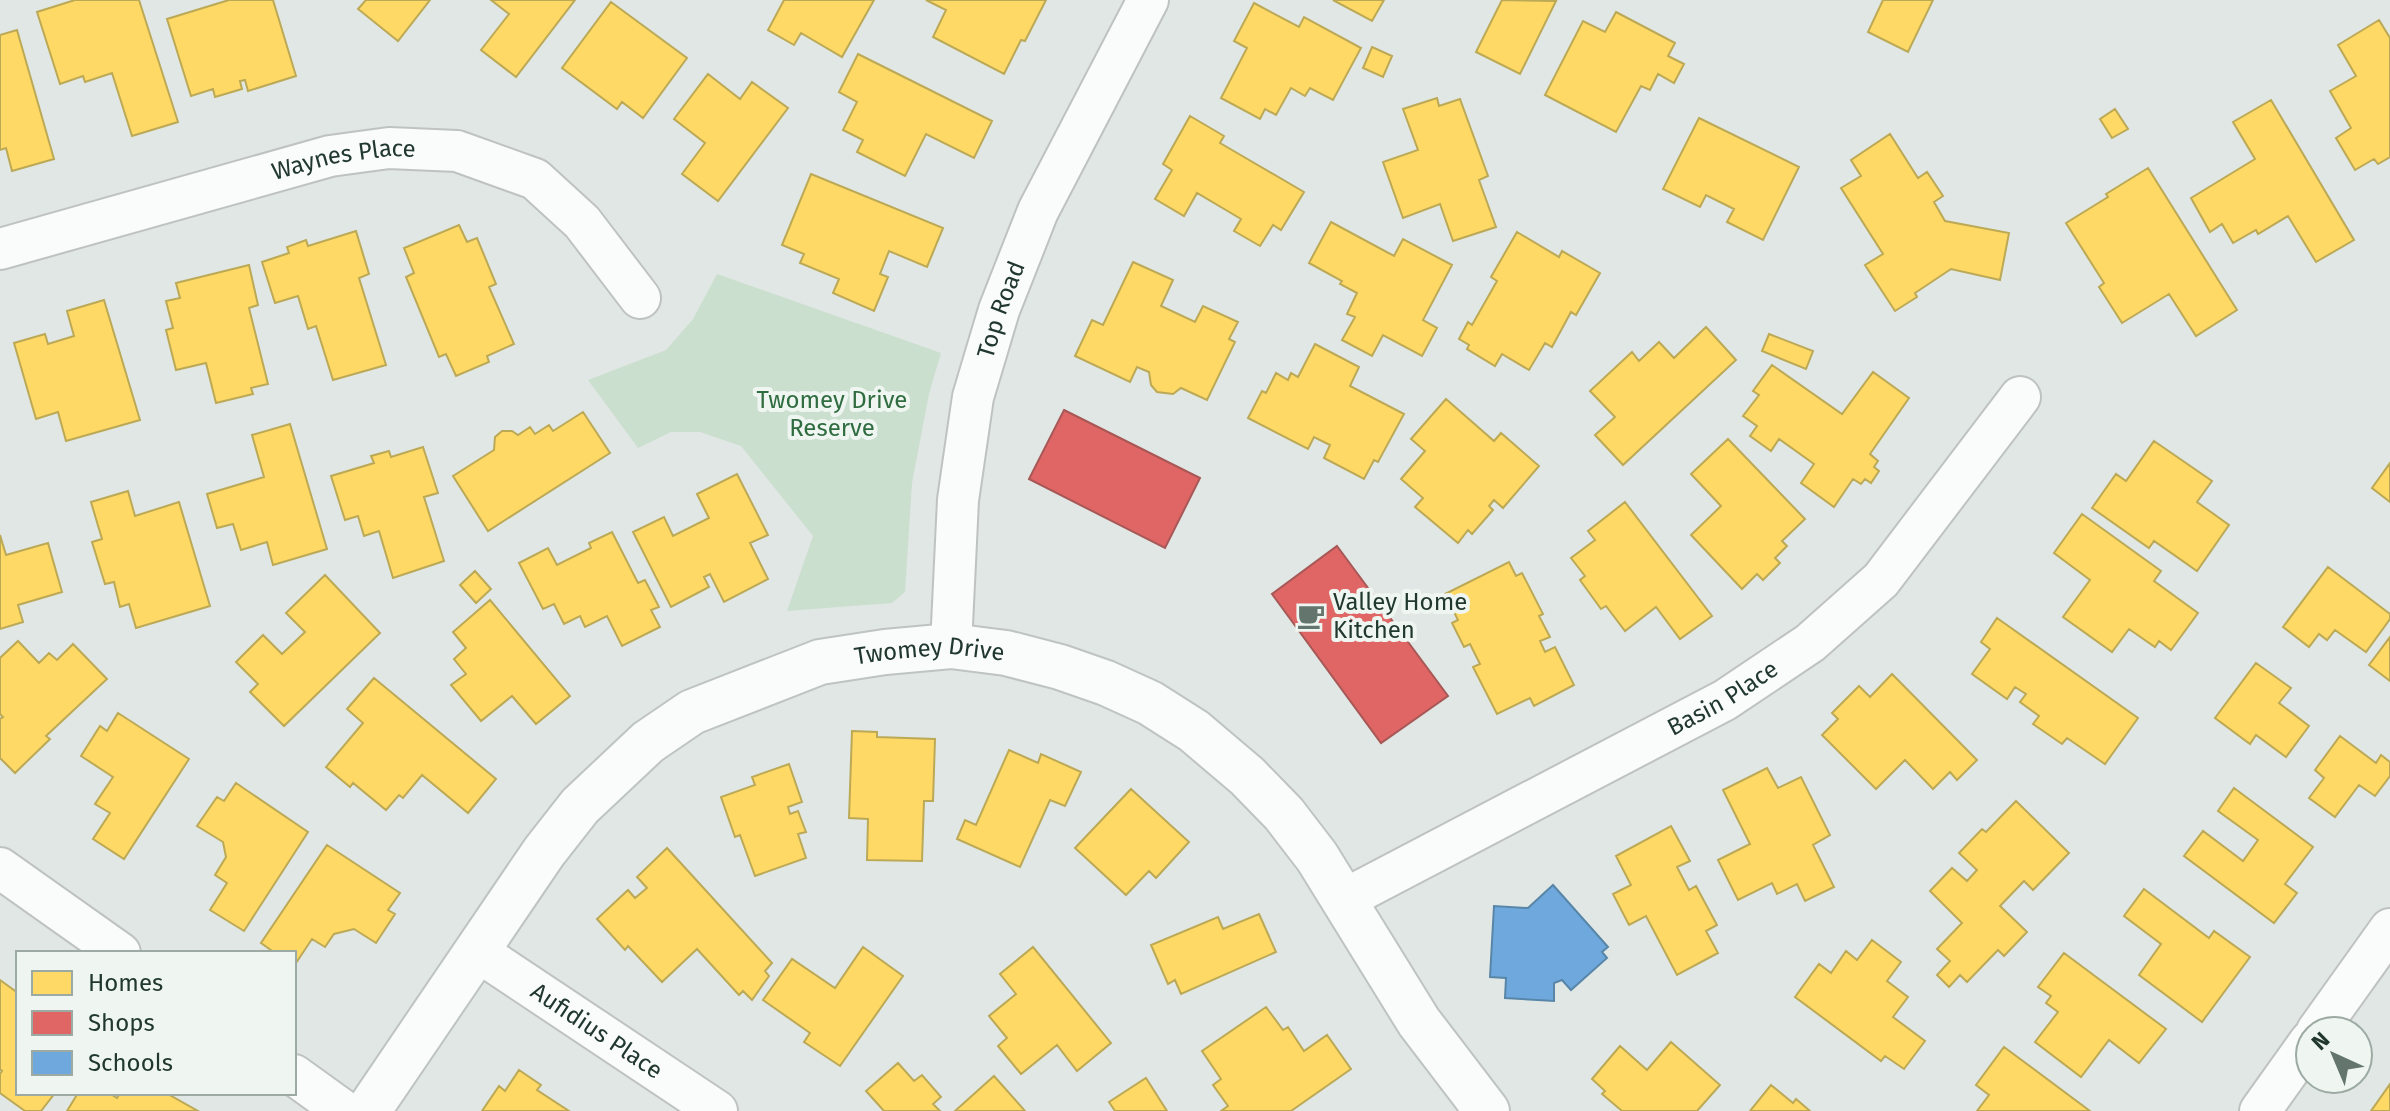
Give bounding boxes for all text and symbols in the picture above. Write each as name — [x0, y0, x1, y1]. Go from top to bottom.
street label: Waynes Place — [269, 134, 416, 186]
street label: Top Road — [971, 257, 1031, 362]
park label: Twomey Drive Reserve — [757, 386, 907, 442]
place label: Valley Home Kitchen — [1333, 588, 1467, 644]
cafe icon: Valley Home Kitchen — [1296, 601, 1326, 631]
street label: Twomey Drive — [852, 632, 1006, 671]
street label: Basin Place — [1663, 655, 1783, 742]
legend — [16, 951, 296, 1095]
text: Homes — [88, 969, 163, 997]
street label: Aufidius Place — [526, 977, 668, 1085]
text: Shops — [88, 1009, 155, 1037]
north arrow — [2294, 1015, 2374, 1095]
text: N — [2306, 1026, 2335, 1056]
text: Schools — [88, 1049, 173, 1077]

